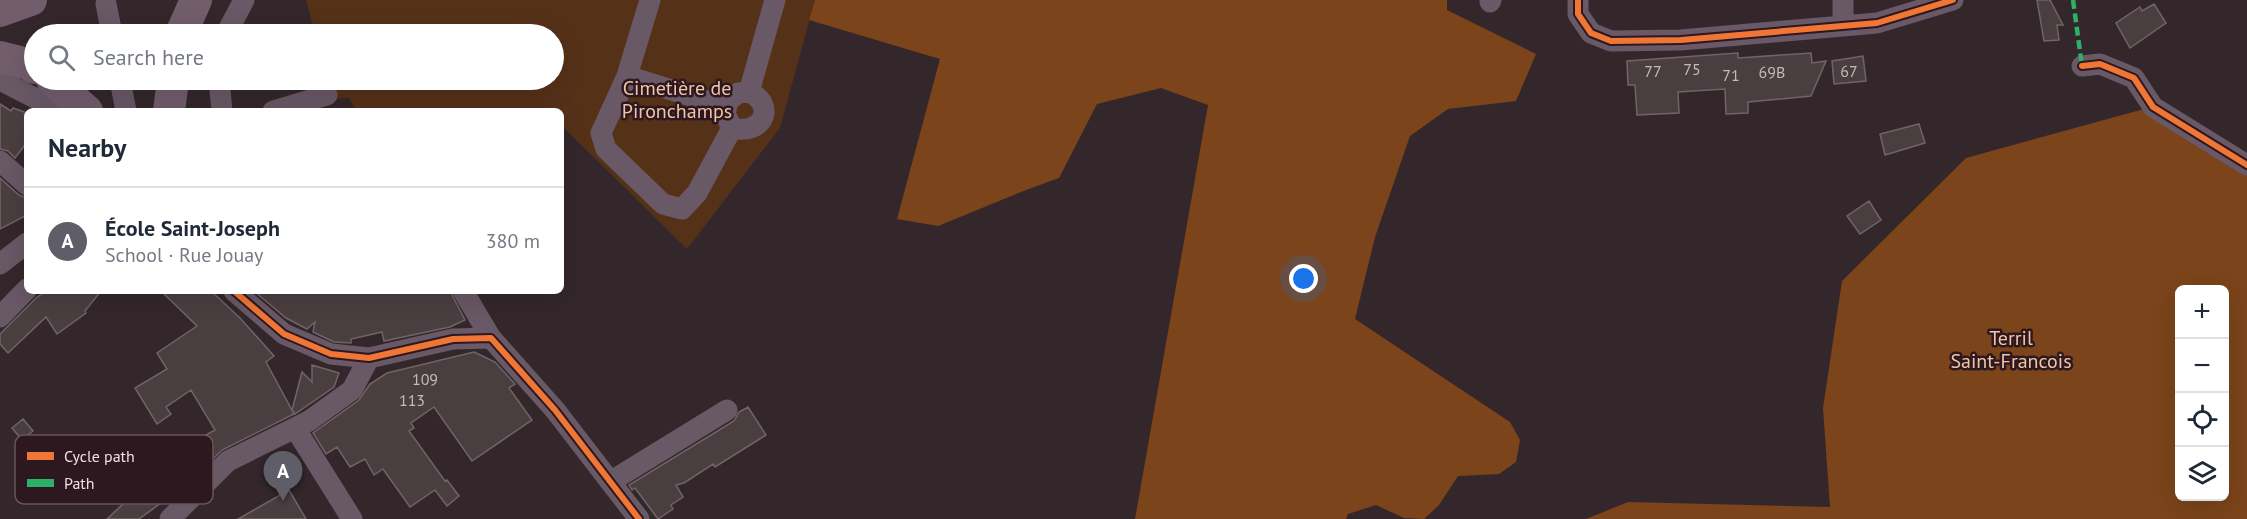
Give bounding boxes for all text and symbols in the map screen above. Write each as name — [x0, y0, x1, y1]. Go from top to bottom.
search box — [24, 24, 564, 90]
icon: search — [45, 41, 78, 74]
text: Search here — [93, 43, 204, 71]
house number: 75 — [1683, 59, 1701, 79]
house number: 77 — [1644, 61, 1662, 81]
house number: 67 — [1840, 61, 1858, 81]
house number: 69B — [1759, 62, 1785, 82]
house number: 71 — [1722, 65, 1740, 85]
park label: Cimetière de Pironchamps — [622, 75, 732, 124]
text: Nearby — [48, 131, 126, 164]
text: École Saint-Joseph — [105, 214, 280, 242]
text: A — [61, 228, 74, 254]
text: 380 m — [486, 228, 540, 254]
text: School · Rue Jouay — [105, 242, 263, 268]
your location — [1289, 264, 1318, 293]
map controls — [2175, 285, 2229, 501]
button: + — [2175, 285, 2229, 339]
park label: Terril Saint-Francois — [1950, 325, 2072, 374]
button: − — [2175, 339, 2229, 393]
house number: 109 — [412, 369, 438, 389]
house number: 113 — [399, 390, 425, 410]
button: locate — [2175, 393, 2229, 447]
legend — [15, 435, 213, 504]
text: Cycle path — [64, 446, 135, 466]
button: layers — [2175, 447, 2229, 501]
pin: A — [264, 452, 302, 501]
text: Path — [64, 473, 95, 493]

